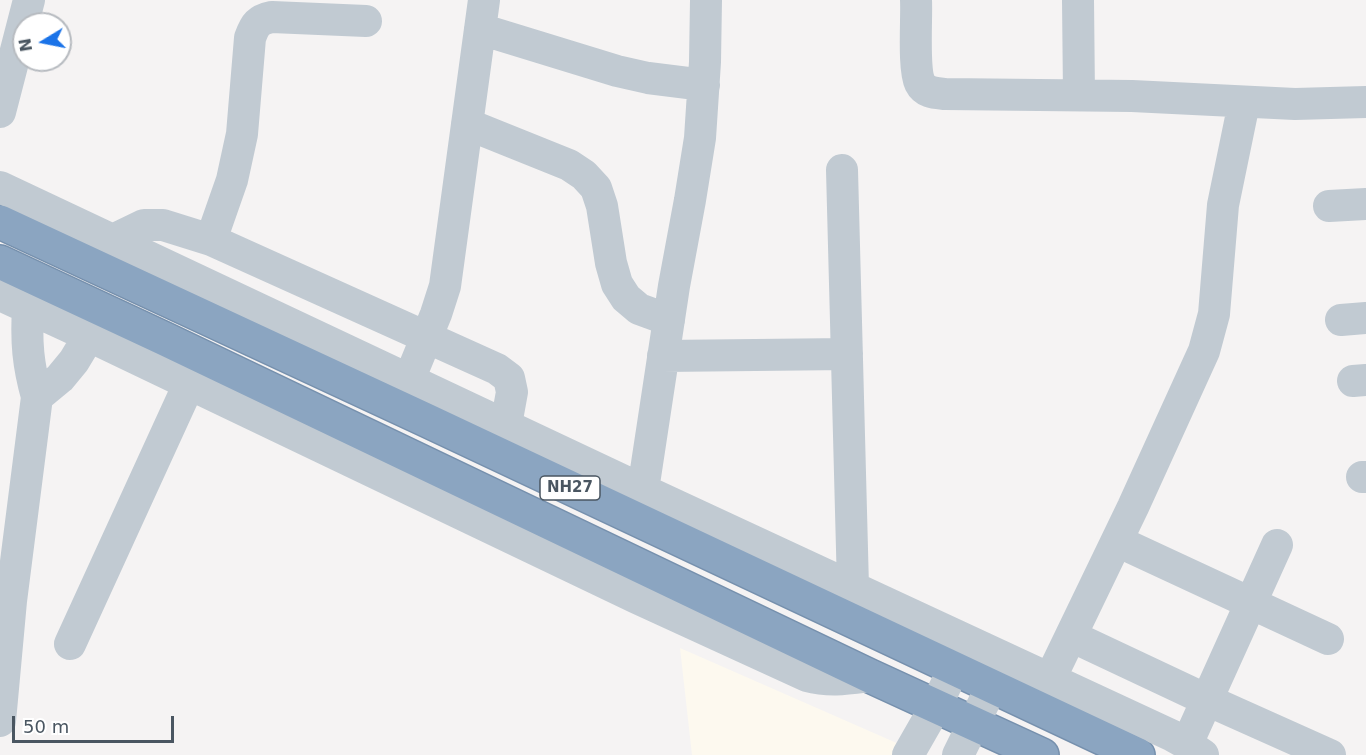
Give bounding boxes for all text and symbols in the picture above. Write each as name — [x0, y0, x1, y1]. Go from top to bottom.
north arrow — [12, 12, 72, 72]
text: N — [15, 37, 36, 53]
road number: NH27 — [540, 476, 600, 500]
scale bar — [15, 704, 177, 742]
text: 50 m — [23, 716, 69, 737]

